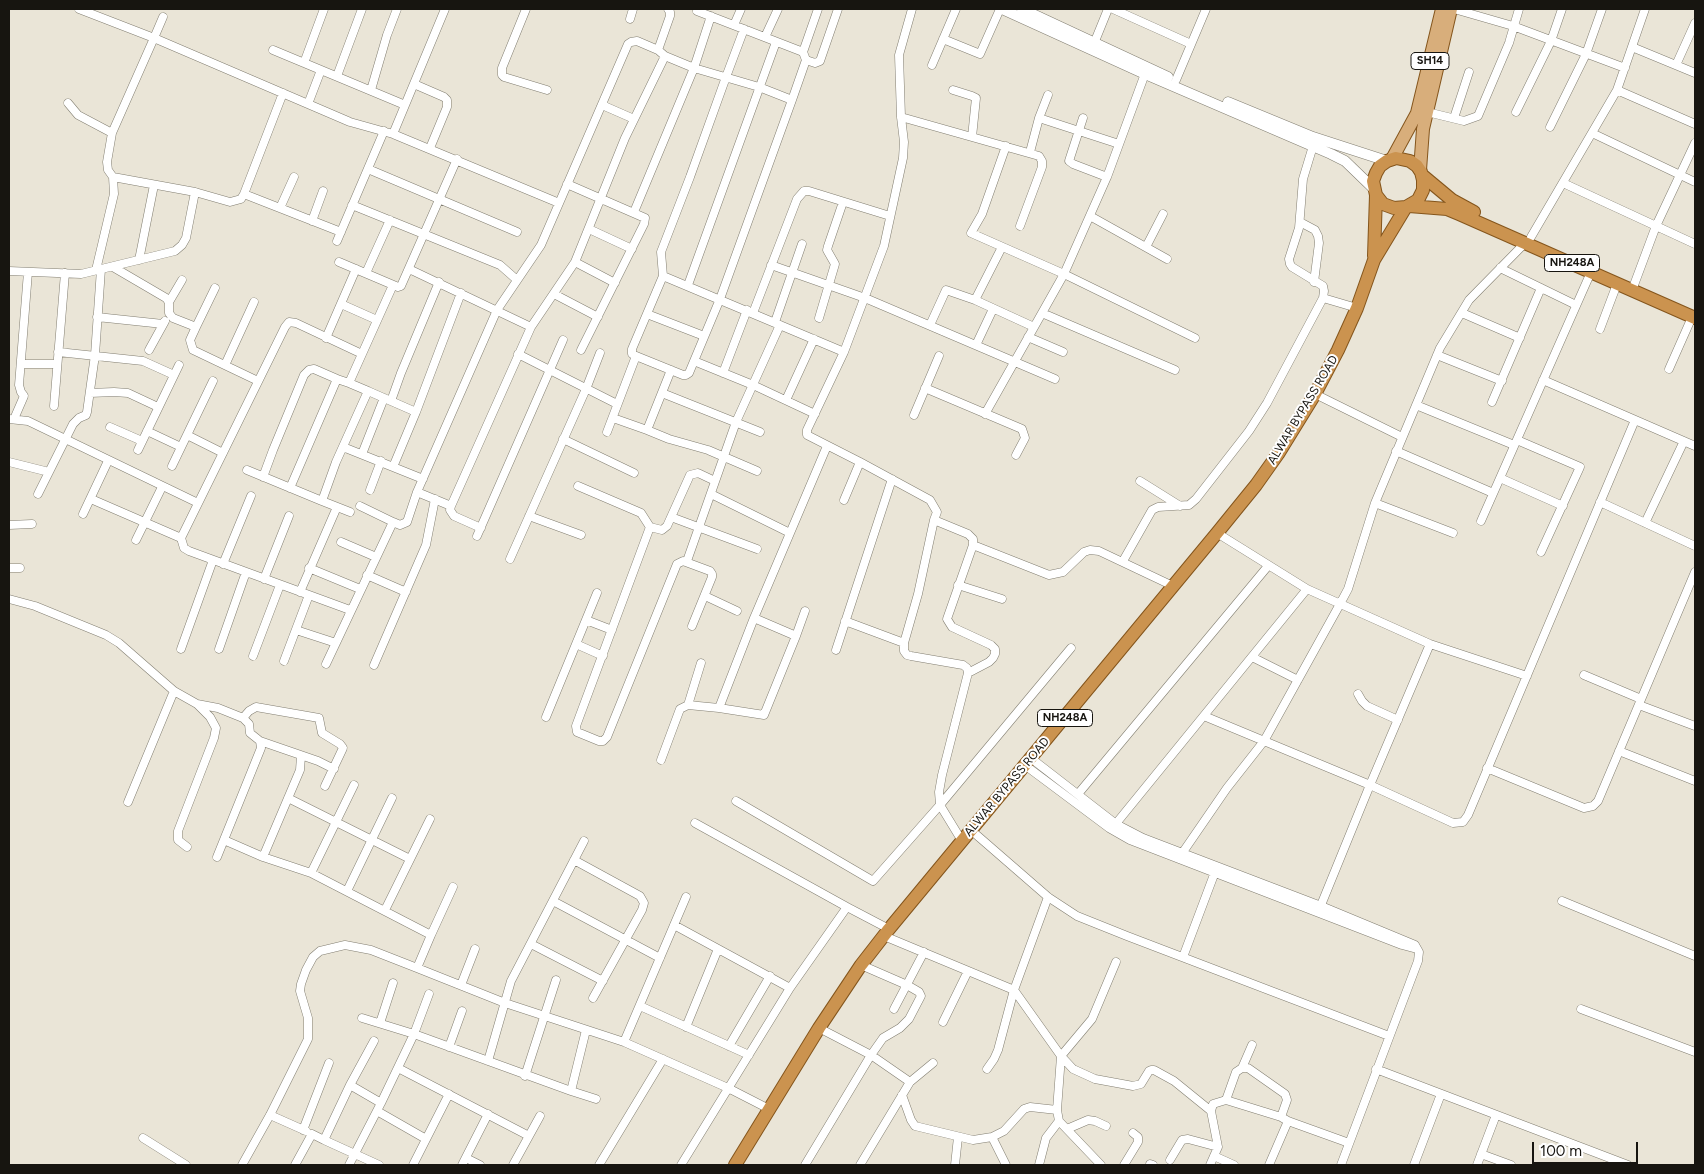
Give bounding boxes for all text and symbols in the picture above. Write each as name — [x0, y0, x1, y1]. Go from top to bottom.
road number: SH14 — [1411, 52, 1449, 70]
road number: NH248A — [1544, 254, 1600, 272]
street label: ALWAR BYPASS ROAD — [1265, 353, 1341, 467]
road number: NH248A — [1038, 710, 1092, 726]
street label: ALWAR BYPASS ROAD — [961, 735, 1053, 839]
scale bar — [1534, 1132, 1640, 1164]
text: 100 m — [1540, 1142, 1582, 1160]

